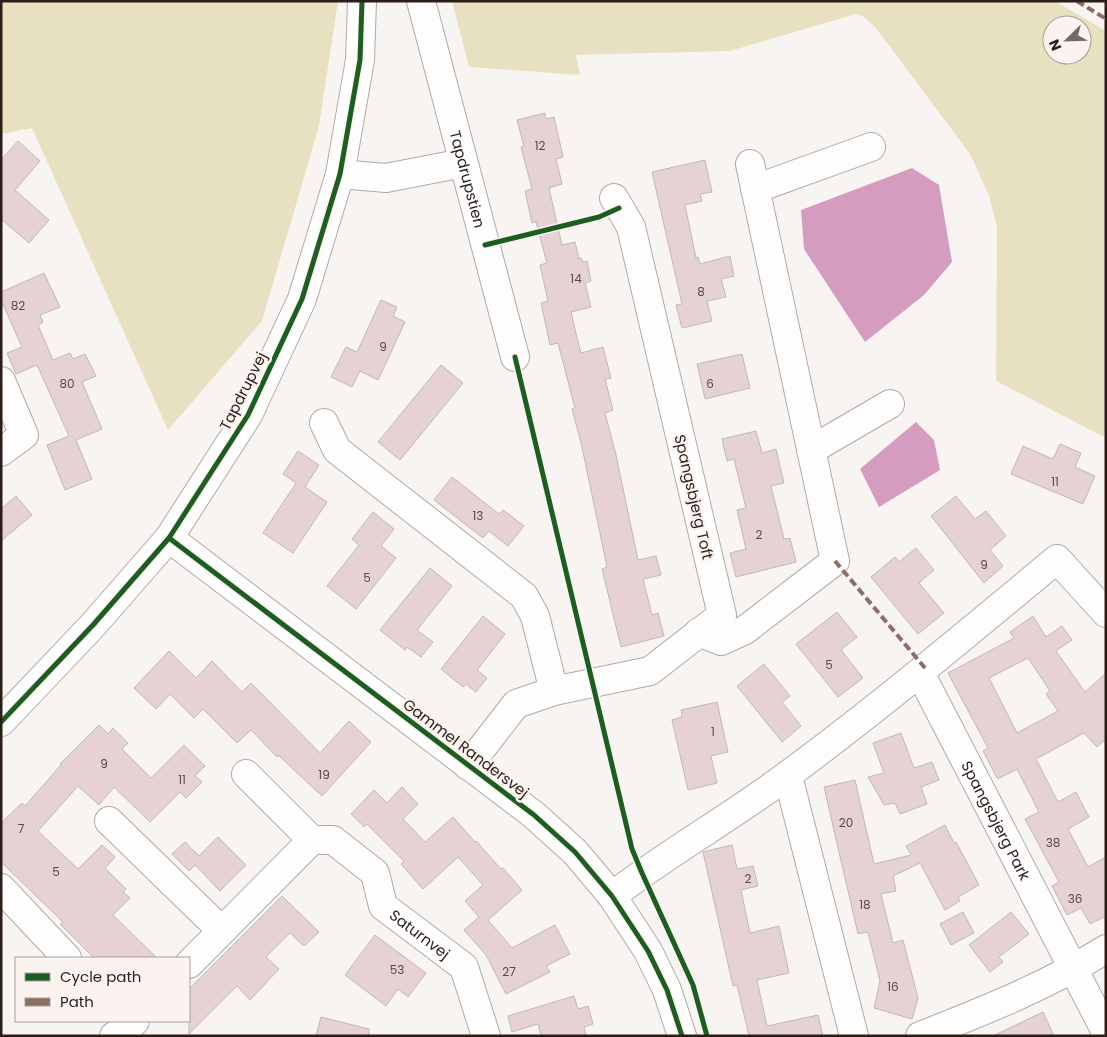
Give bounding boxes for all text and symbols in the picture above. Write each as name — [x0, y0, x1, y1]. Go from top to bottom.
north arrow — [1042, 15, 1092, 65]
text: N — [1044, 36, 1066, 54]
street label: Tapdrupstien — [445, 128, 491, 230]
house number: 12 — [535, 137, 545, 154]
house number: 14 — [570, 270, 582, 287]
house number: 8 — [697, 283, 705, 300]
house number: 82 — [11, 297, 25, 314]
house number: 9 — [379, 338, 387, 355]
street label: Tapdrupvej — [214, 348, 272, 434]
house number: 80 — [59, 375, 75, 392]
house number: 6 — [706, 375, 714, 392]
street label: Spangsbjerg Toft — [669, 432, 719, 562]
house number: 11 — [1051, 473, 1059, 490]
house number: 13 — [473, 507, 483, 524]
house number: 2 — [756, 526, 763, 543]
house number: 9 — [980, 556, 988, 573]
house number: 5 — [363, 569, 371, 586]
house number: 5 — [825, 656, 833, 673]
street label: Gammel Randersvej — [399, 694, 533, 802]
house number: 1 — [711, 723, 715, 740]
house number: 9 — [100, 755, 108, 772]
street label: Spangsbjerg Park — [957, 757, 1036, 884]
house number: 19 — [318, 766, 330, 783]
house number: 11 — [178, 771, 186, 788]
house number: 20 — [839, 814, 853, 831]
house number: 7 — [18, 820, 25, 837]
house number: 38 — [1046, 834, 1060, 851]
house number: 5 — [52, 863, 60, 880]
house number: 2 — [745, 870, 752, 887]
house number: 36 — [1068, 890, 1082, 907]
house number: 18 — [859, 896, 871, 913]
street label: Saturnvej — [385, 904, 455, 964]
legend — [15, 957, 190, 1022]
house number: 53 — [390, 961, 404, 978]
house number: 27 — [502, 963, 516, 980]
text: Cycle path — [60, 966, 141, 987]
house number: 16 — [887, 978, 899, 995]
text: Path — [60, 991, 94, 1012]

